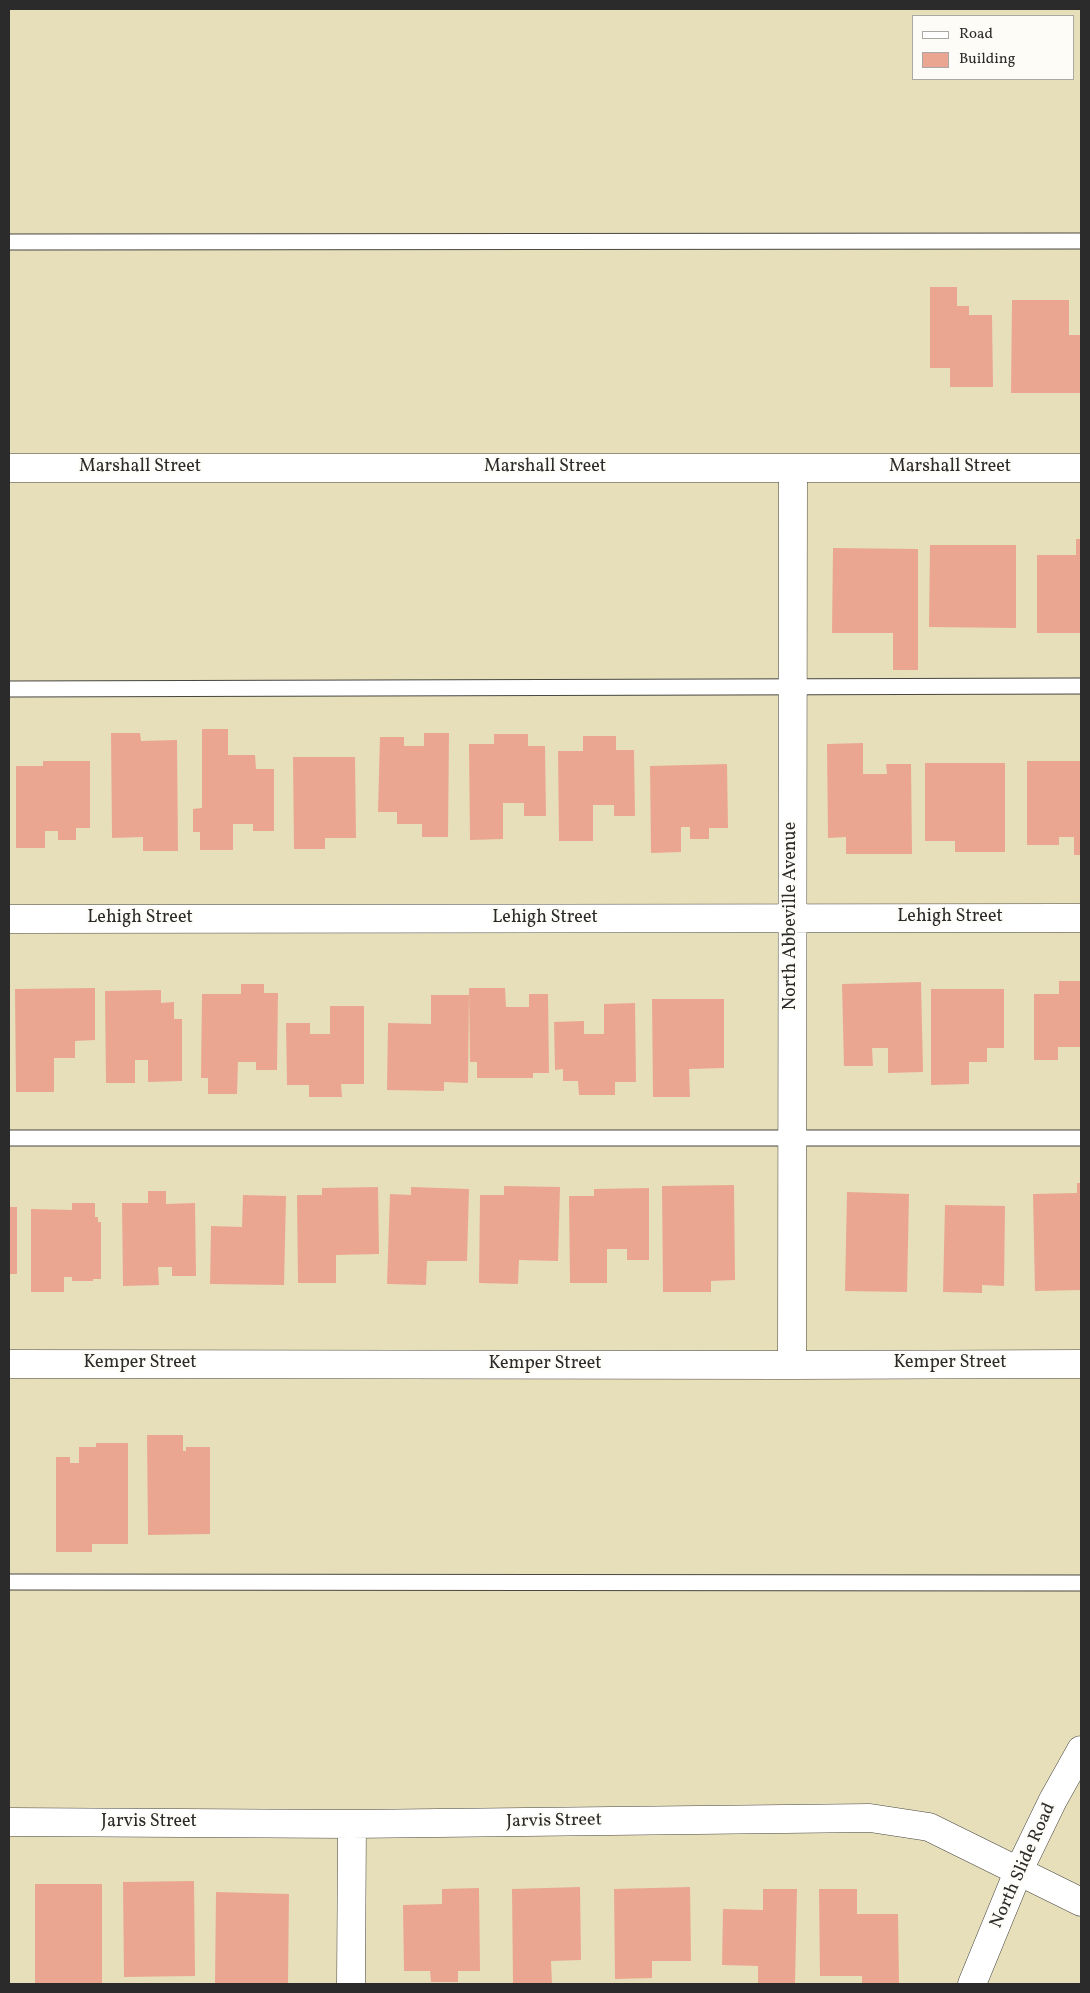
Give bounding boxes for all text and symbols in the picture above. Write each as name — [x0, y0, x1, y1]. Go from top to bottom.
legend — [912, 15, 1075, 80]
text: Road — [959, 24, 993, 45]
text: Building — [959, 49, 1015, 70]
street label: Marshall Street — [79, 457, 201, 479]
street label: Marshall Street — [484, 457, 606, 479]
street label: Marshall Street — [889, 457, 1011, 479]
street label: North Abbeville Avenue — [781, 822, 803, 1010]
street label: Lehigh Street — [897, 907, 1003, 929]
street label: Lehigh Street — [87, 908, 193, 930]
street label: Lehigh Street — [492, 908, 598, 930]
street label: Kemper Street — [83, 1353, 197, 1375]
street label: Kemper Street — [893, 1353, 1007, 1375]
street label: Kemper Street — [488, 1354, 602, 1376]
street label: North Slide Road — [987, 1800, 1061, 1932]
street label: Jarvis Street — [506, 1810, 602, 1834]
street label: Jarvis Street — [101, 1812, 197, 1834]

